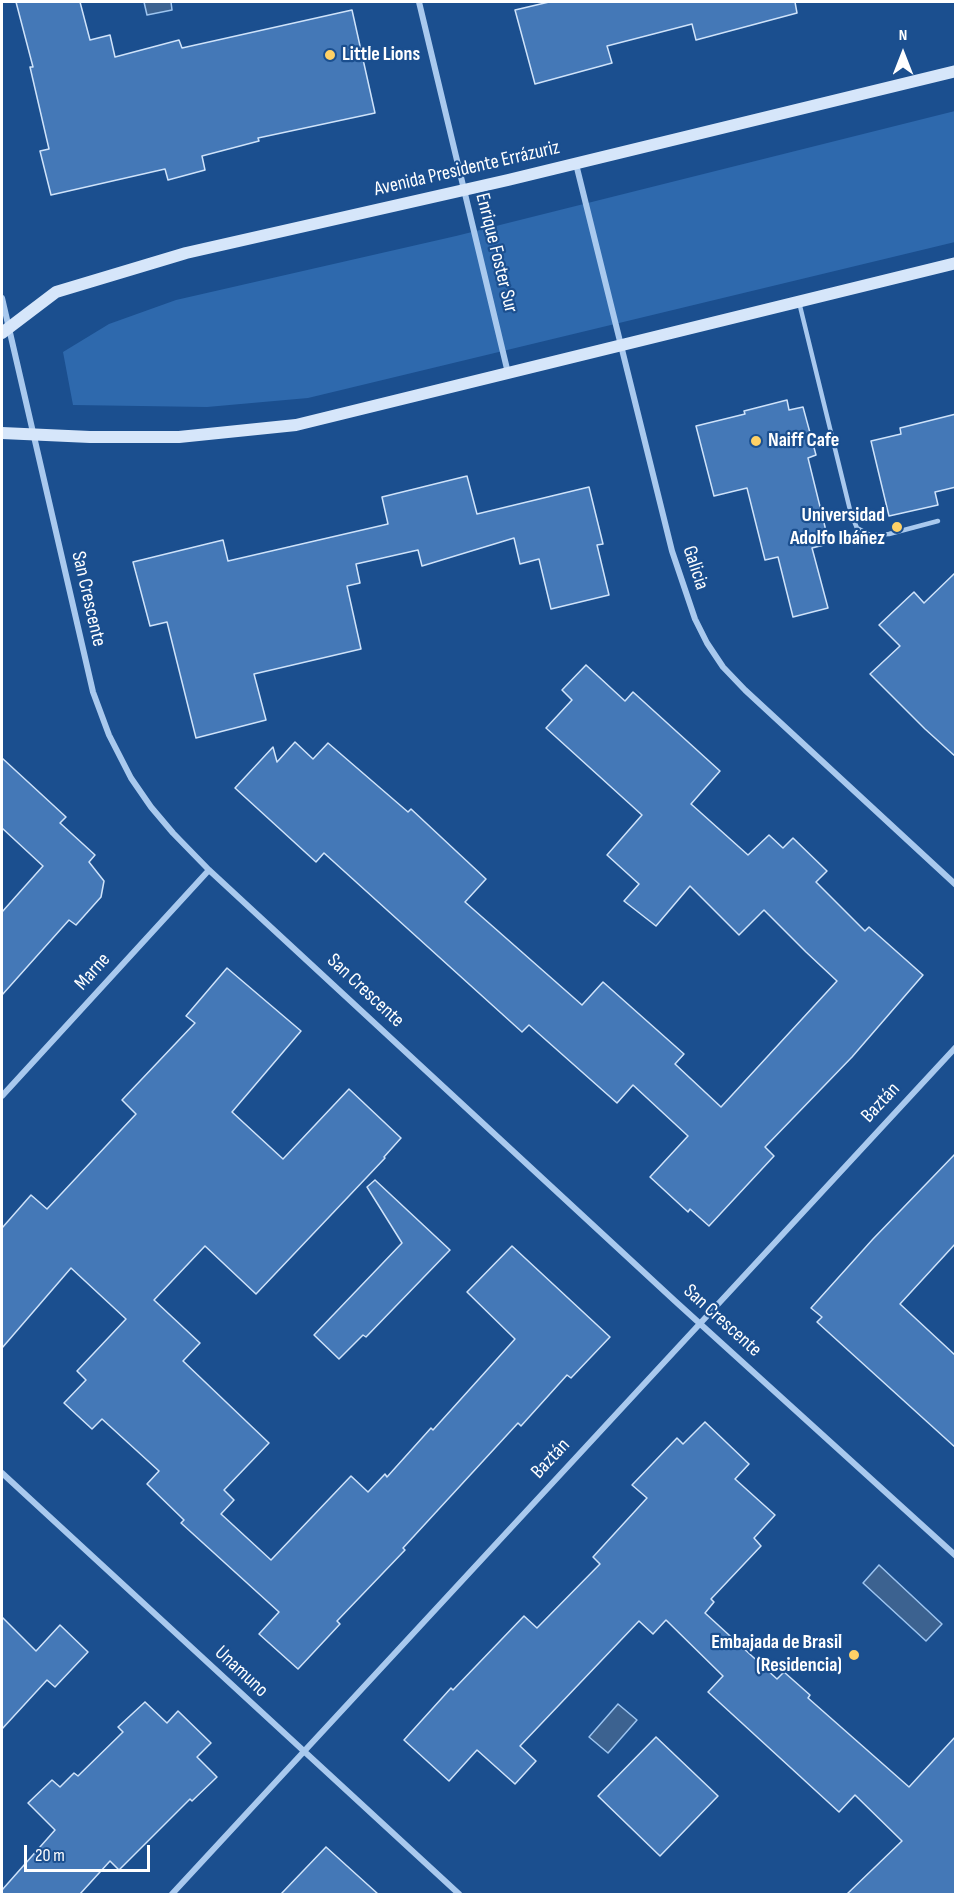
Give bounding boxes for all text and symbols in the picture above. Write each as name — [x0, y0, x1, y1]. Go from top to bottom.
north arrow — [873, 24, 933, 84]
text: N — [899, 26, 907, 45]
place label: Little Lions — [342, 43, 420, 67]
marker: Little Lions — [323, 48, 337, 62]
street label: Avenida Presidente Errázuriz — [372, 136, 562, 202]
street label: Enrique Foster Sur — [470, 191, 522, 315]
place label: Naiff Cafe — [768, 429, 839, 453]
marker: Naiff Cafe — [749, 434, 763, 448]
place label: Universidad Adolfo Ibáñez — [790, 504, 885, 551]
marker: Universidad Adolfo Ibáñez — [890, 520, 904, 534]
street label: Galicia — [677, 543, 713, 593]
street label: San Crescente — [65, 549, 111, 649]
street label: Marne — [70, 948, 116, 996]
street label: San Crescente — [321, 949, 409, 1033]
street label: Baztán — [857, 1078, 905, 1128]
street label: San Crescente — [678, 1280, 766, 1362]
street label: Baztán — [527, 1434, 575, 1484]
place label: Embajada de Brasil (Residencia) — [711, 1631, 842, 1678]
street label: Unamuno — [209, 1641, 273, 1703]
marker: Embajada de Brasil (Residencia) — [847, 1648, 861, 1662]
scale bar — [27, 1833, 153, 1871]
text: 20 m — [35, 1845, 65, 1866]

